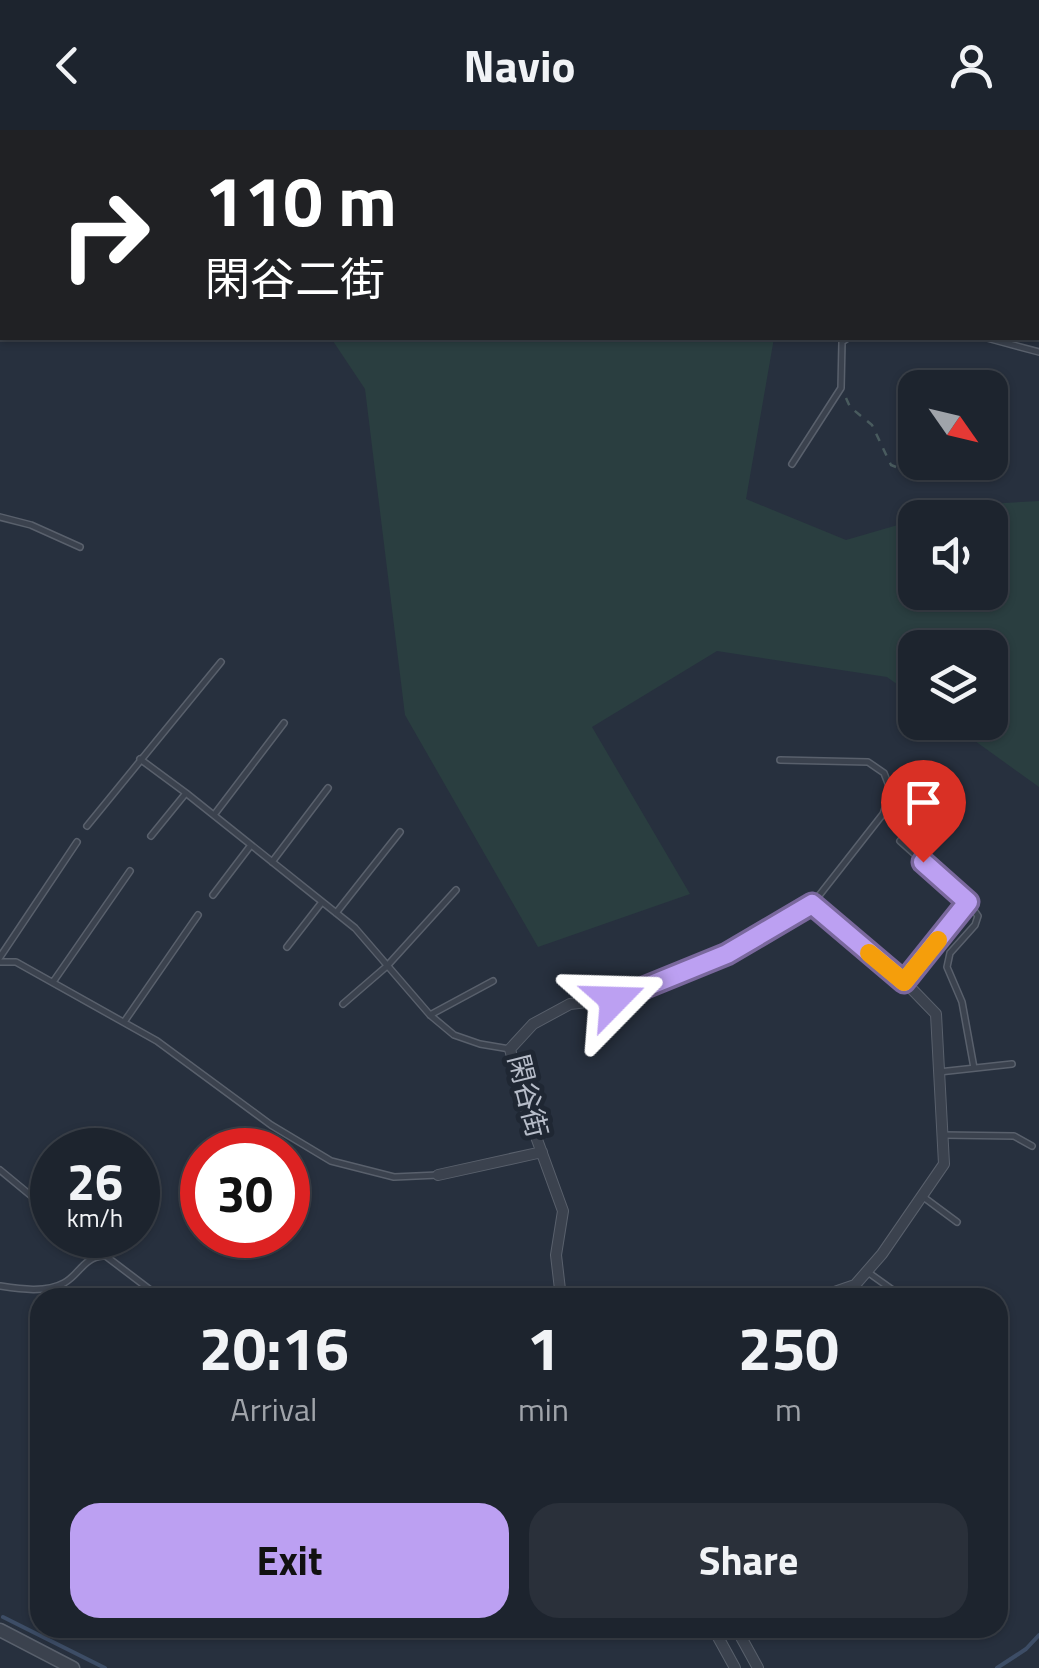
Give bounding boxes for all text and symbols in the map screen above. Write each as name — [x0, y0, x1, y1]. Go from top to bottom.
text: Navio — [464, 31, 575, 99]
icon: back — [40, 38, 95, 93]
icon: person — [944, 38, 999, 93]
text: 110 m — [205, 147, 397, 253]
icon: right — [40, 170, 170, 300]
text: 閑谷二街 — [205, 244, 385, 312]
north arrow — [898, 370, 1008, 480]
map controls — [898, 370, 1008, 740]
button: sound — [898, 500, 1008, 610]
button: layers — [898, 630, 1008, 740]
pin — [881, 760, 966, 863]
icon: arrive — [896, 775, 951, 830]
position arrow — [562, 948, 666, 1052]
street label: 閑谷街 — [497, 1050, 560, 1142]
speed limit sign: 30 — [180, 1128, 310, 1258]
text: 26 — [67, 1143, 123, 1219]
text: km/h — [67, 1199, 123, 1237]
text: 20:16 — [199, 1302, 349, 1393]
text: 1 — [527, 1302, 560, 1393]
text: 250 — [738, 1302, 839, 1393]
text: Arrival — [231, 1385, 317, 1433]
text: min — [518, 1385, 569, 1433]
text: m — [775, 1385, 802, 1433]
button: Exit — [70, 1503, 509, 1618]
button: Share — [529, 1503, 968, 1618]

